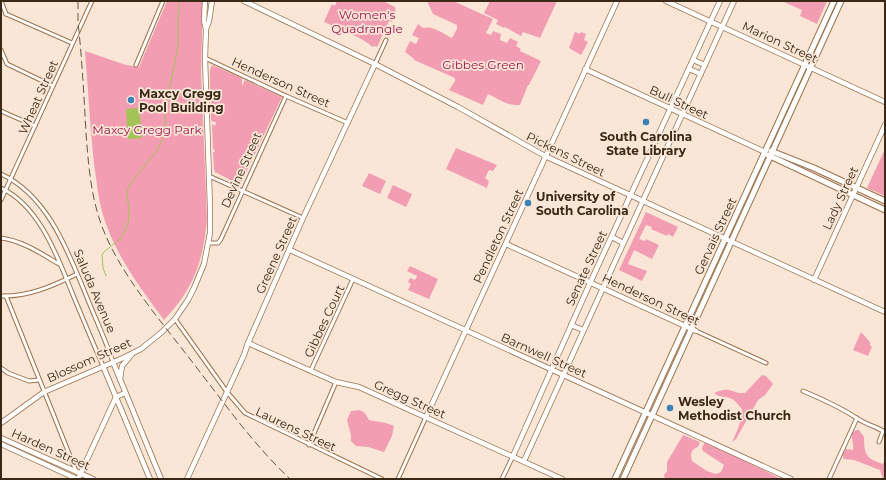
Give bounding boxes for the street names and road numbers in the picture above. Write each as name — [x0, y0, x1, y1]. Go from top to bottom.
street label: Marion Street — [740, 18, 820, 66]
street label: Henderson Street — [229, 54, 333, 111]
street label: Wheat Street — [15, 57, 61, 136]
street label: Bull Street — [647, 82, 711, 122]
street label: Pickens Street — [524, 128, 608, 180]
street label: Devine Street — [218, 130, 264, 210]
street label: Lady Street — [819, 164, 861, 232]
street label: Pendleton Street — [470, 186, 526, 285]
street label: Gervais Street — [691, 195, 739, 277]
street label: Greene Street — [252, 214, 300, 296]
street label: Senate Street — [562, 228, 610, 308]
street label: Saluda Avenue — [71, 247, 119, 335]
street label: Henderson Street — [600, 270, 702, 328]
street label: Gibbes Court — [301, 282, 347, 360]
street label: Barnwell Street — [499, 329, 589, 381]
street label: Blossom Street — [44, 335, 134, 385]
street label: Gregg Street — [372, 376, 448, 422]
street label: Laurens Street — [253, 404, 339, 454]
street label: Harden Street — [9, 425, 93, 473]

